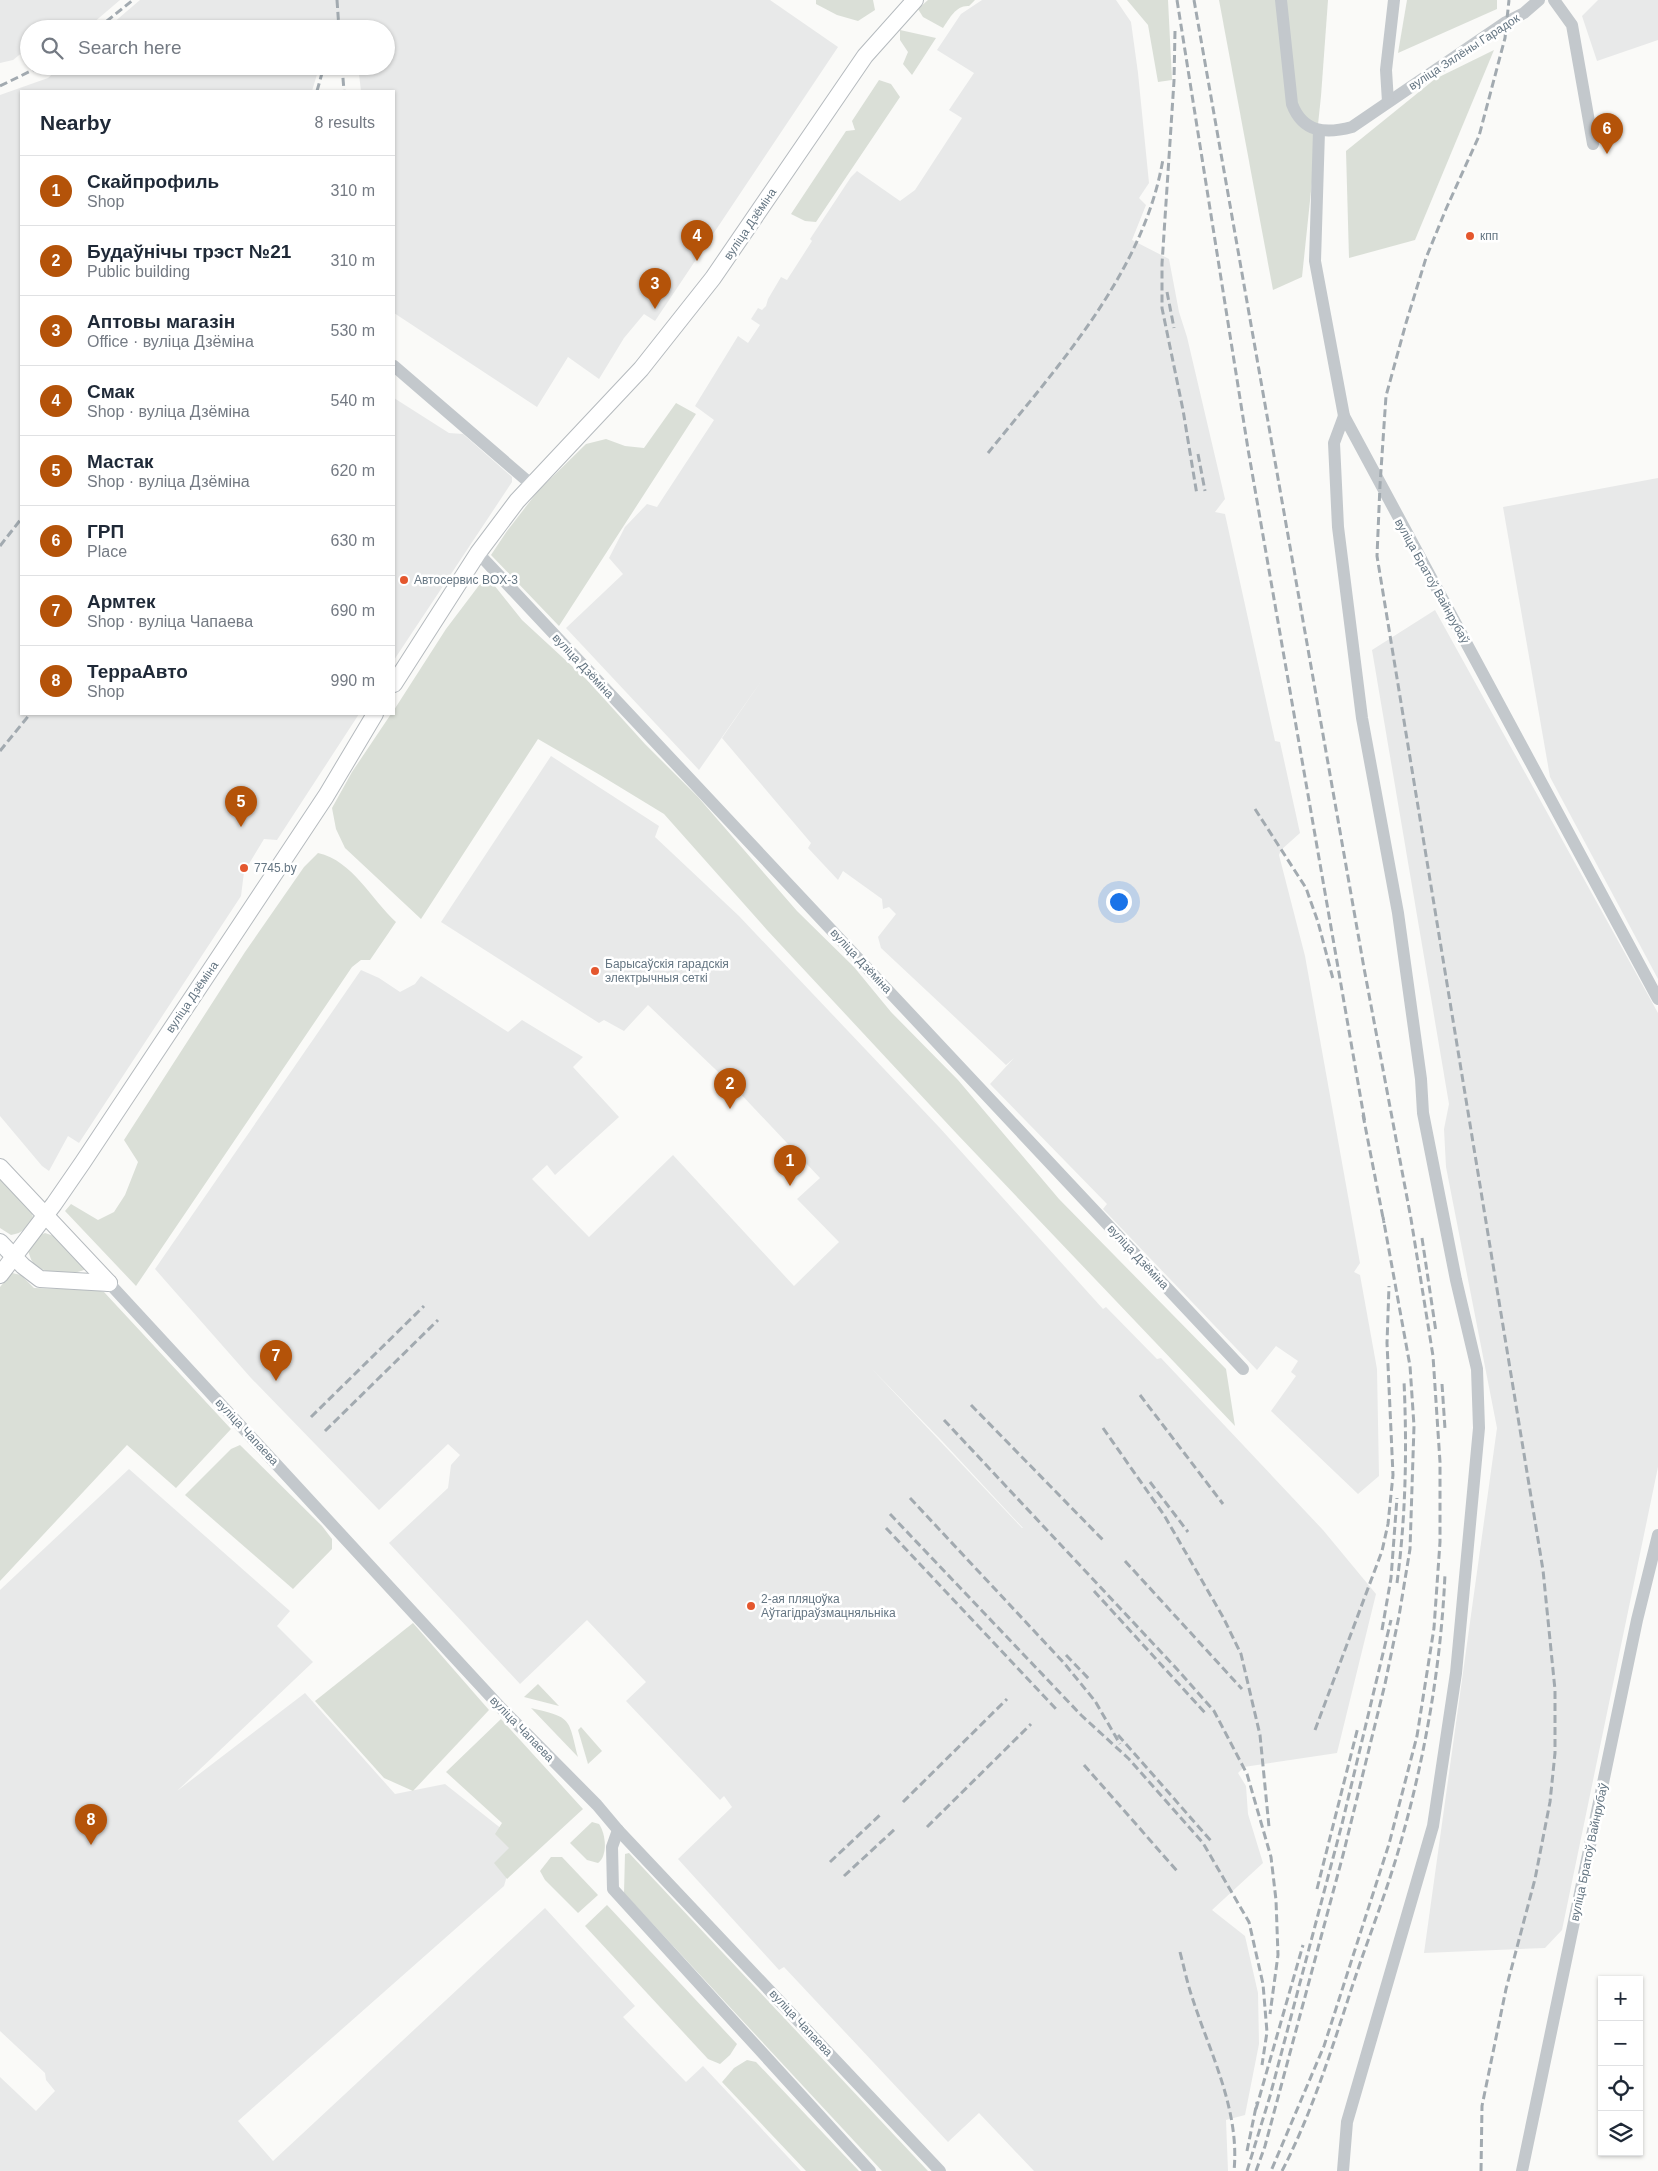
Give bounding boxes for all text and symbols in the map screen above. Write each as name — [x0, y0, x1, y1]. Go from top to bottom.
street label: вуліца Зялёны Гарадок — [1406, 11, 1523, 93]
search box — [20, 20, 395, 75]
icon: search — [38, 34, 66, 62]
text: Search here — [78, 37, 182, 58]
text: Nearby — [40, 111, 111, 134]
pin: 6 — [1591, 113, 1623, 154]
text: 8 results — [315, 114, 375, 131]
text: Скайпрофиль — [87, 171, 219, 192]
text: 1 — [52, 182, 60, 199]
text: 310 m — [331, 182, 375, 199]
street label: вуліца Дзёміна — [721, 185, 779, 262]
text: Shop — [87, 193, 124, 210]
pin: 4 — [681, 220, 713, 261]
place label: кпп — [1480, 229, 1498, 243]
marker: кпп — [1464, 230, 1476, 242]
text: Будаўнічы трэст №21 — [87, 241, 291, 262]
text: 2 — [52, 252, 60, 269]
text: 310 m — [331, 252, 375, 269]
text: Public building — [87, 263, 190, 280]
pin: 3 — [639, 268, 671, 309]
text: Аптовы магазін — [87, 311, 235, 332]
text: 3 — [52, 322, 60, 339]
text: 530 m — [331, 322, 375, 339]
text: Office · вуліца Дзёміна — [87, 333, 254, 350]
text: Смак — [87, 381, 135, 402]
text: 4 — [52, 392, 60, 409]
text: 540 m — [331, 392, 375, 409]
text: Shop · вуліца Дзёміна — [87, 403, 250, 420]
text: Мастак — [87, 451, 154, 472]
text: 5 — [52, 462, 60, 479]
text: 620 m — [331, 462, 375, 479]
text: Shop · вуліца Дзёміна — [87, 473, 250, 490]
street label: вуліца Братоў Вайнрубаў — [1392, 516, 1472, 646]
text: ГРП — [87, 521, 124, 542]
text: 6 — [52, 532, 60, 549]
text: 630 m — [331, 532, 375, 549]
text: Place — [87, 543, 127, 560]
place label: Автосервис BOX-3 — [414, 573, 518, 587]
marker: Автосервис BOX-3 — [398, 574, 410, 586]
text: Армтек — [87, 591, 156, 612]
text: 7 — [52, 602, 60, 619]
text: 690 m — [331, 602, 375, 619]
text: Shop · вуліца Чапаева — [87, 613, 253, 630]
street label: вуліца Дзёміна — [549, 631, 617, 701]
text: ТерраАвто — [87, 661, 188, 682]
text: 8 — [52, 672, 60, 689]
text: 990 m — [331, 672, 375, 689]
text: Shop — [87, 683, 124, 700]
pin: 5 — [225, 786, 257, 827]
place label: 7745.by — [254, 861, 297, 875]
marker: 7745.by — [238, 862, 250, 874]
your location — [1106, 889, 1132, 915]
street label: вуліца Дзёміна — [827, 926, 895, 996]
place label: Барысаўскія гарадскія электрычныя сеткі — [605, 957, 729, 985]
street label: вуліца Дзёміна — [163, 958, 221, 1035]
marker: Барысаўскія гарадскія электрычныя сеткі — [589, 965, 601, 977]
pin: 2 — [714, 1068, 746, 1109]
pin: 1 — [774, 1145, 806, 1186]
street label: вуліца Дзёміна — [1104, 1222, 1172, 1292]
pin: 7 — [260, 1340, 292, 1381]
street label: вуліца Чапаева — [213, 1396, 282, 1468]
place label: 2-ая пляцоўка Аўтагідраўзмацняльніка — [761, 1592, 896, 1620]
marker: 2-ая пляцоўка Аўтагідраўзмацняльніка — [745, 1600, 757, 1612]
street label: вуліца Чапаева — [487, 1693, 557, 1765]
street label: вуліца Братоў Вайнрубаў — [1568, 1782, 1610, 1922]
pin: 8 — [75, 1804, 107, 1845]
map controls — [1598, 1976, 1643, 2156]
button: + — [1598, 1976, 1643, 2021]
street label: вуліца Чапаева — [767, 1987, 836, 2059]
button: − — [1598, 2021, 1643, 2066]
button: locate — [1598, 2066, 1643, 2111]
button: layers — [1598, 2111, 1643, 2156]

